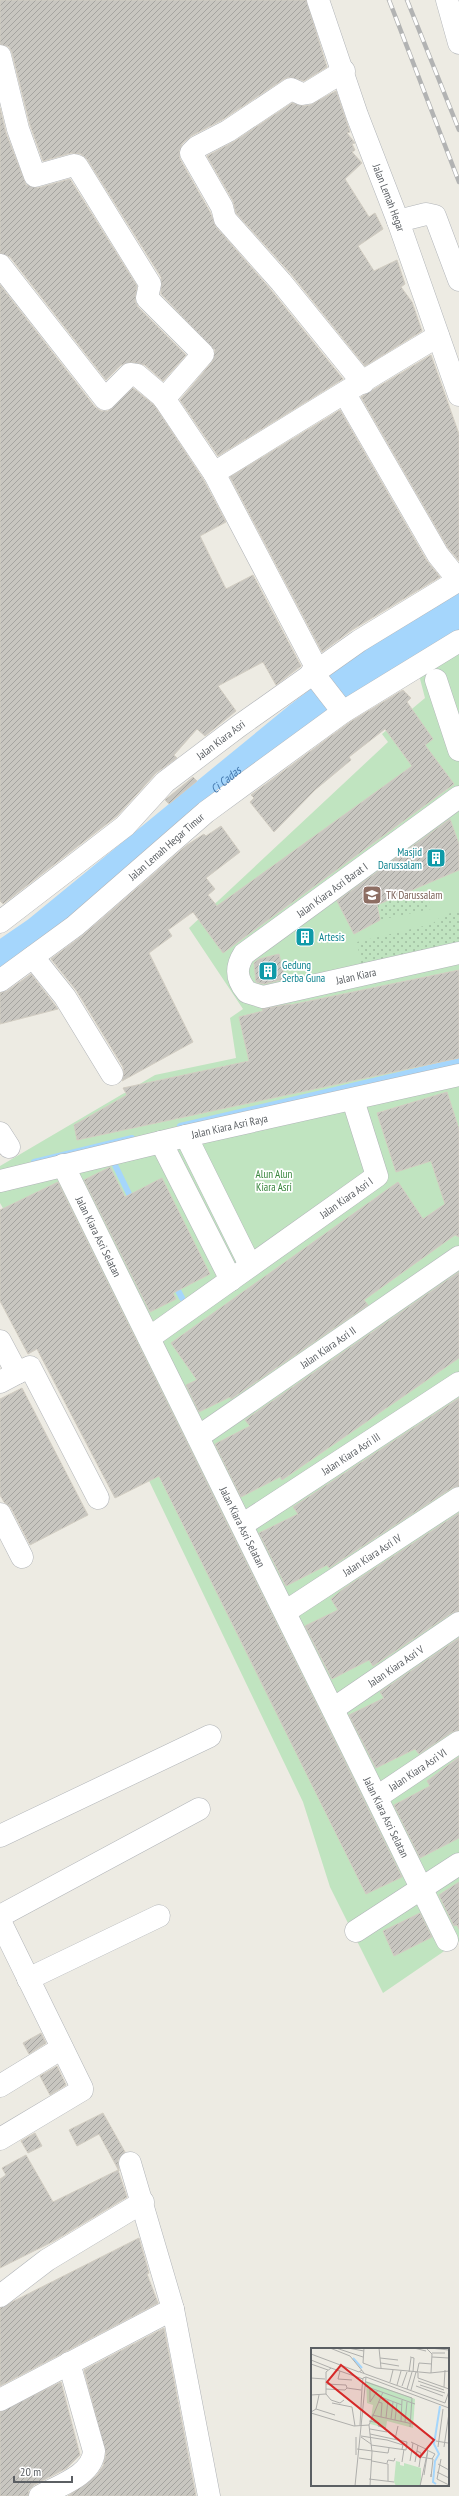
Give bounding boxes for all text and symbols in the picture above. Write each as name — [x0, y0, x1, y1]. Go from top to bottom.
street label: Jalan Lemah Hegar — [369, 161, 408, 233]
street label: Jalan Kiara Asri — [193, 717, 248, 763]
water label: Ci Cadas — [207, 761, 245, 796]
street label: Jalan Lemah Hegar Timur — [125, 810, 207, 884]
place label: Masjid Darussalam — [378, 845, 422, 872]
building icon: Masjid Darussalam — [425, 847, 447, 869]
street label: Jalan Kiara Asri Barat I — [293, 860, 370, 921]
school or university icon: TK Darussalam — [361, 884, 383, 906]
place label: TK Darussalam — [386, 888, 442, 902]
building icon: Artesis — [294, 926, 316, 948]
place label: Artesis — [319, 930, 345, 944]
place label: Gedung Serba Guna — [282, 958, 325, 985]
building icon: Gedung Serba Guna — [257, 960, 279, 982]
street label: Jalan Kiara — [334, 965, 378, 988]
street label: Jalan Kiara Asri Raya — [189, 1111, 269, 1142]
park label: Alun Alun Kiara Asri — [256, 1167, 293, 1194]
street label: Jalan Kiara Asri I — [316, 1174, 376, 1222]
street label: Jalan Kiara Asri Selatan — [72, 1193, 124, 1279]
street label: Jalan Kiara Asri II — [297, 1323, 359, 1372]
street label: Jalan Kiara Asri III — [318, 1430, 383, 1479]
street label: Jalan Kiara Asri Selatan — [216, 1484, 268, 1570]
street label: Jalan Kiara Asri IV — [339, 1530, 405, 1580]
street label: Jalan Kiara Asri V — [364, 1642, 427, 1691]
street label: Jalan Kiara Asri VI — [385, 1745, 449, 1795]
street label: Jalan Kiara Asri Selatan — [360, 1774, 412, 1860]
inset map — [311, 2348, 449, 2486]
scale bar — [14, 2458, 72, 2484]
text: 20 m — [20, 2464, 41, 2479]

